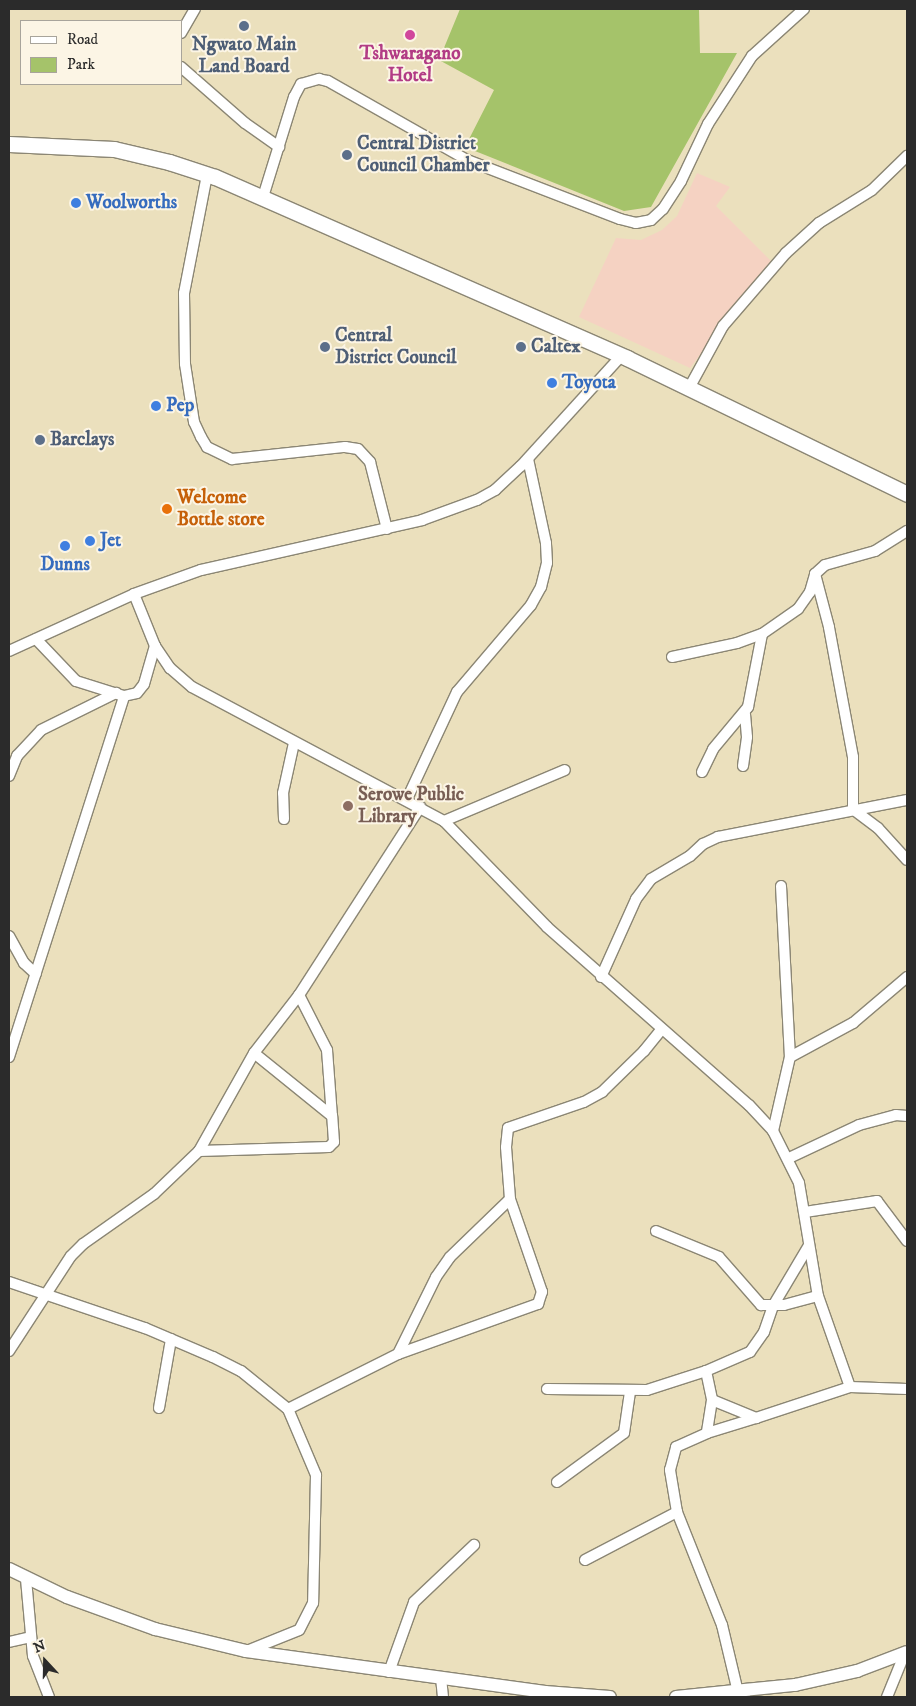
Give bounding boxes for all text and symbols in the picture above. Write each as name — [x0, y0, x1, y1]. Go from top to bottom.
legend — [20, 20, 182, 85]
marker: Ngwato Main Land Board — [238, 20, 250, 32]
marker: Tshwaragano Hotel — [404, 29, 416, 41]
text: Road — [67, 30, 98, 49]
place label: Ngwato Main Land Board — [192, 34, 296, 78]
place label: Tshwaragano Hotel — [360, 43, 460, 87]
text: Park — [67, 55, 95, 74]
place label: Central District Council Chamber — [357, 133, 489, 177]
marker: Central District Council Chamber — [341, 149, 353, 161]
place label: Woolworths — [86, 192, 177, 214]
marker: Woolworths — [70, 197, 82, 209]
place label: Central District Council — [335, 325, 456, 369]
place label: Caltex — [531, 336, 581, 358]
marker: Central District Council — [319, 341, 331, 353]
marker: Caltex — [515, 341, 527, 353]
place label: Toyota — [562, 372, 616, 394]
marker: Toyota — [546, 377, 558, 389]
place label: Pep — [166, 395, 194, 417]
marker: Pep — [150, 400, 162, 412]
place label: Barclays — [50, 429, 114, 451]
marker: Barclays — [34, 434, 46, 446]
place label: Welcome Bottle store — [177, 487, 265, 531]
marker: Welcome Bottle store — [161, 503, 173, 515]
place label: Jet — [100, 530, 121, 552]
marker: Jet — [84, 535, 96, 547]
marker: Dunns — [59, 540, 71, 552]
place label: Dunns — [40, 554, 90, 576]
place label: Serowe Public Library — [358, 784, 464, 828]
marker: Serowe Public Library — [342, 800, 354, 812]
north arrow — [20, 1636, 70, 1686]
text: N — [31, 1637, 48, 1657]

